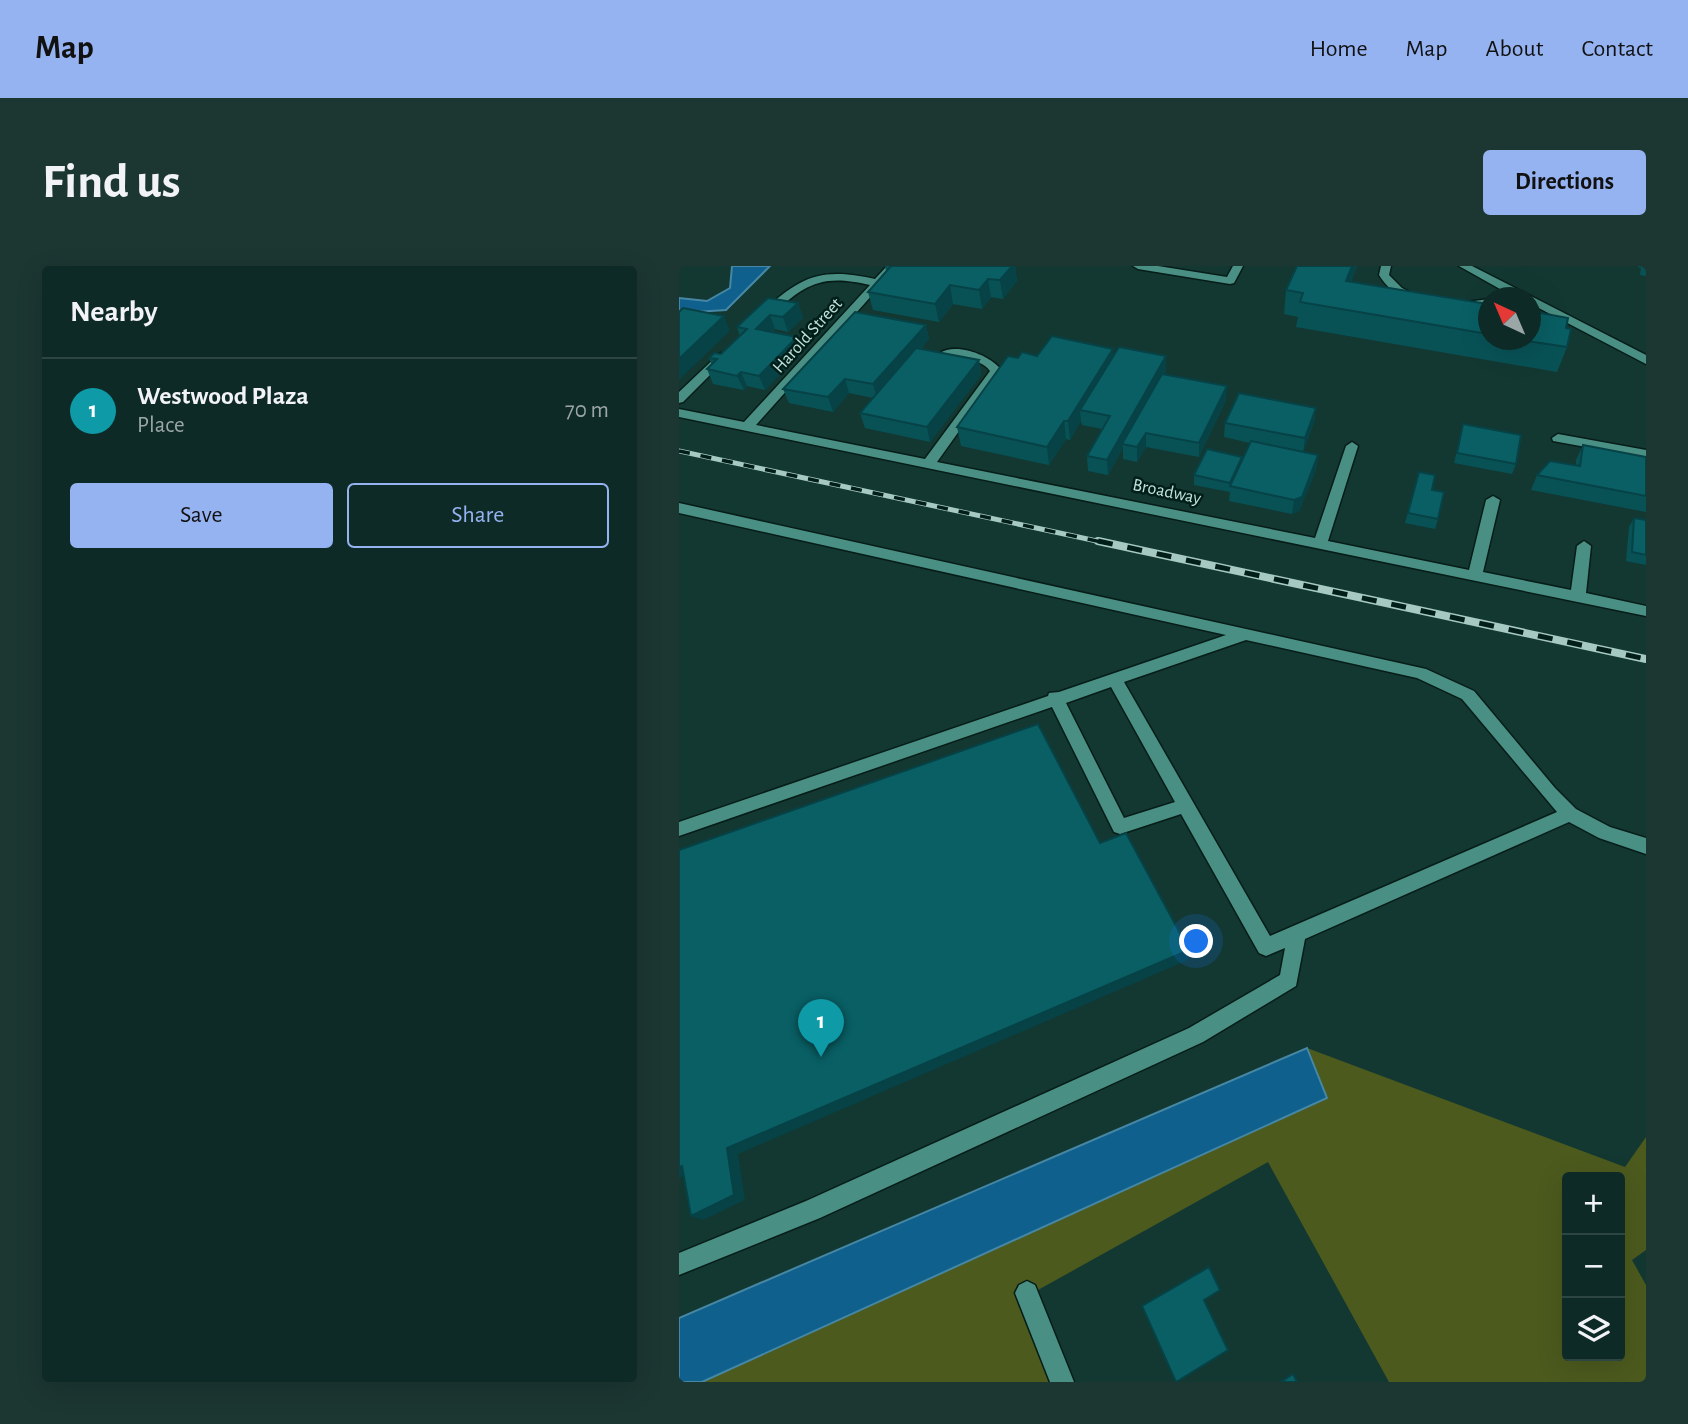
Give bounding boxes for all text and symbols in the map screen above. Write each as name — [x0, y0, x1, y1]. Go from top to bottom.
text: Map — [35, 32, 94, 65]
text: Home — [1310, 37, 1368, 61]
text: Map — [1406, 37, 1448, 61]
text: About — [1486, 37, 1543, 61]
text: Contact — [1581, 37, 1653, 61]
button: Directions — [1483, 150, 1646, 215]
text: Find us — [42, 158, 181, 207]
north arrow — [1478, 287, 1541, 350]
street label: Harold Street — [770, 295, 846, 377]
text: Nearby — [70, 297, 158, 327]
text: Westwood Plaza — [137, 383, 309, 409]
text: 1 — [89, 399, 97, 422]
text: 70 m — [565, 399, 609, 422]
text: Place — [137, 414, 185, 437]
street label: Broadway — [1131, 476, 1203, 508]
button: Save — [70, 483, 333, 548]
button: Share — [347, 483, 609, 548]
your location — [1179, 924, 1213, 958]
pin: 1 — [798, 999, 844, 1057]
map controls — [1562, 1172, 1625, 1361]
button: + — [1562, 1172, 1625, 1235]
button: − — [1562, 1235, 1625, 1298]
button: layers — [1562, 1298, 1625, 1361]

